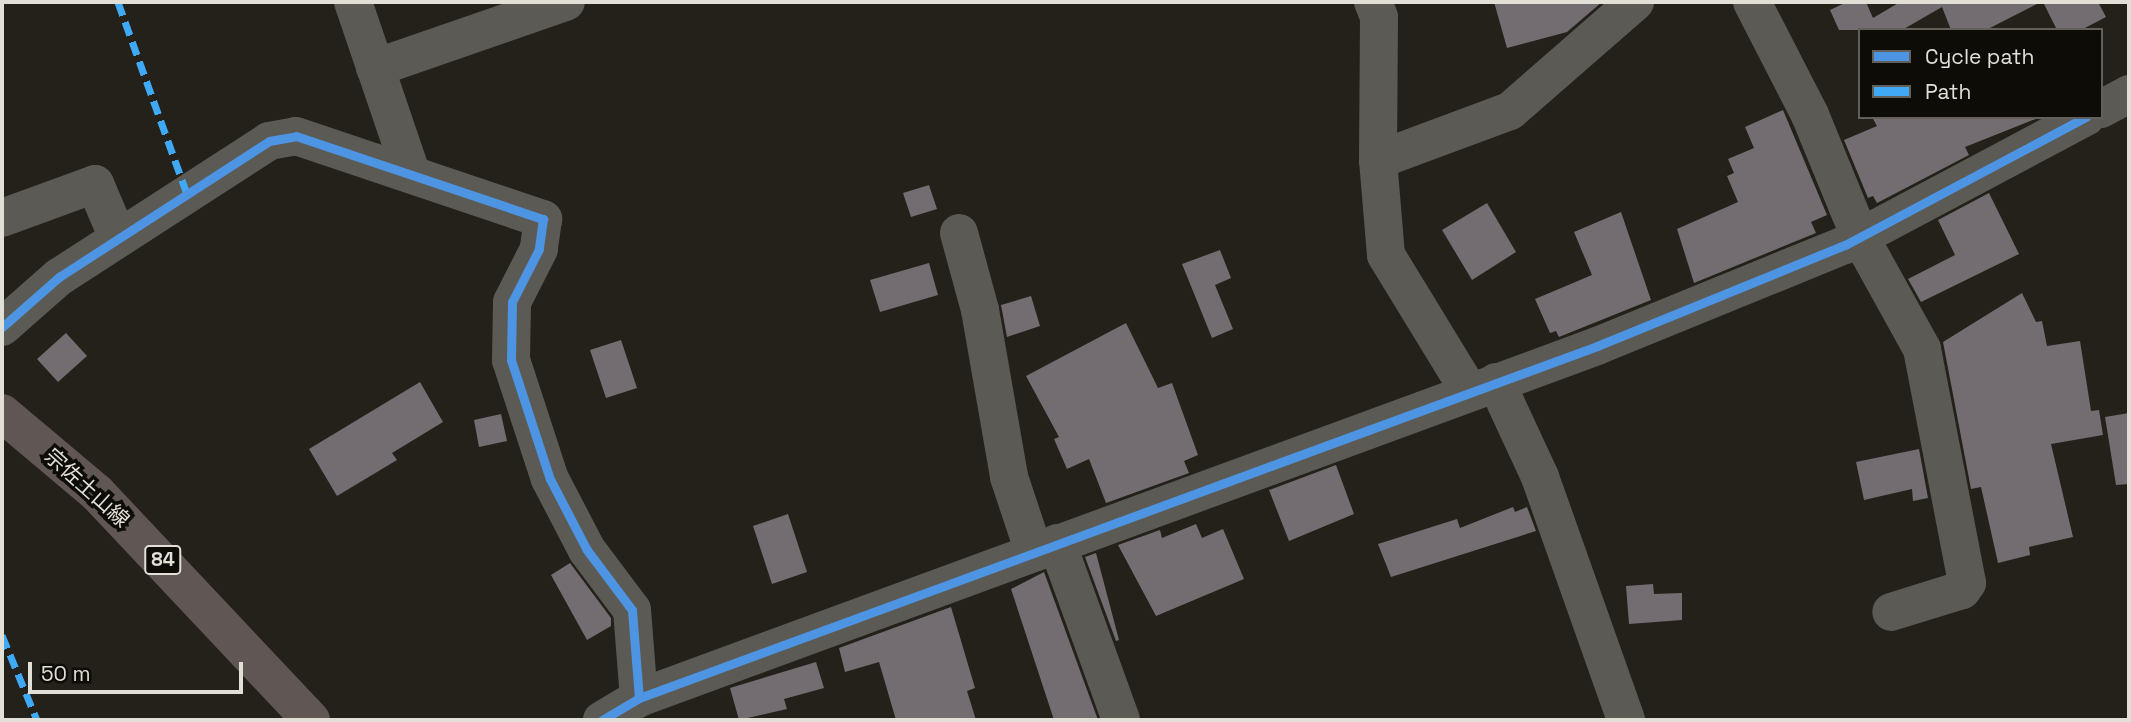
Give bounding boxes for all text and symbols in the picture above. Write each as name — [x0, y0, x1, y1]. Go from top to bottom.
legend — [1858, 28, 2103, 119]
text: Cycle path — [1925, 43, 2034, 70]
text: Path — [1925, 78, 1971, 105]
street label: 宗佐土山線 — [40, 444, 134, 532]
road number: 84 — [144, 544, 182, 576]
scale bar — [32, 648, 247, 692]
text: 50 m — [41, 660, 91, 687]

